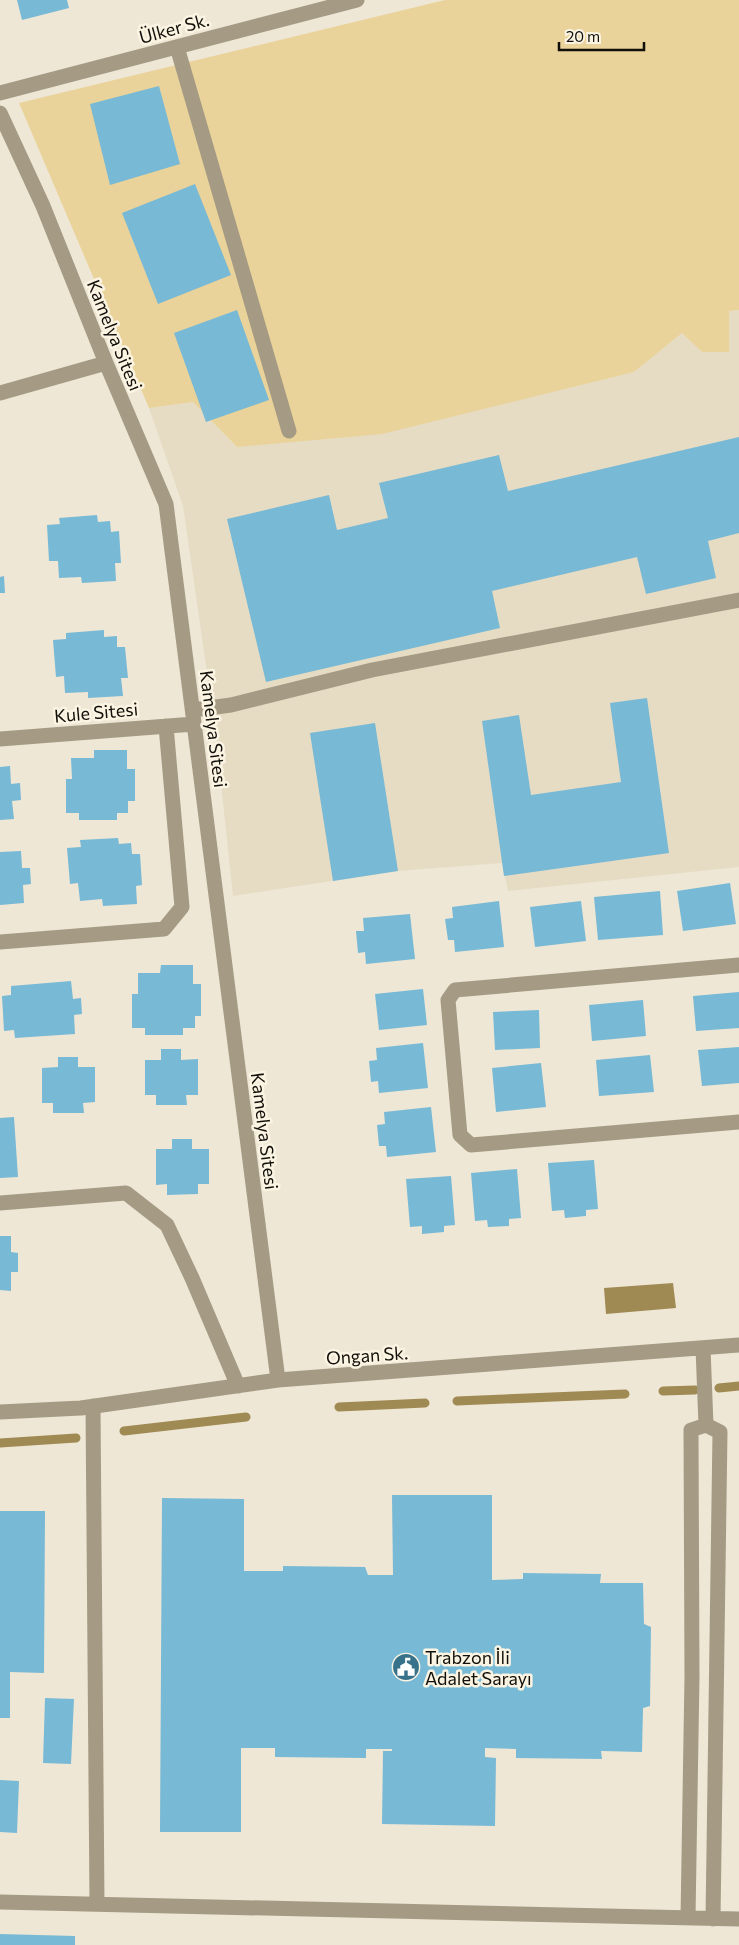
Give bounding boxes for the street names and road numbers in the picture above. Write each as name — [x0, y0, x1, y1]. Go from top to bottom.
street label: Ülker Sk. — [136, 8, 212, 48]
street label: Kamelya Sitesi — [83, 276, 147, 394]
street label: Kamelya Sitesi — [196, 669, 232, 789]
street label: Kule Sitesi — [53, 697, 139, 727]
street label: Kamelya Sitesi — [247, 1071, 283, 1191]
street label: Ongan Sk. — [325, 1341, 409, 1369]

